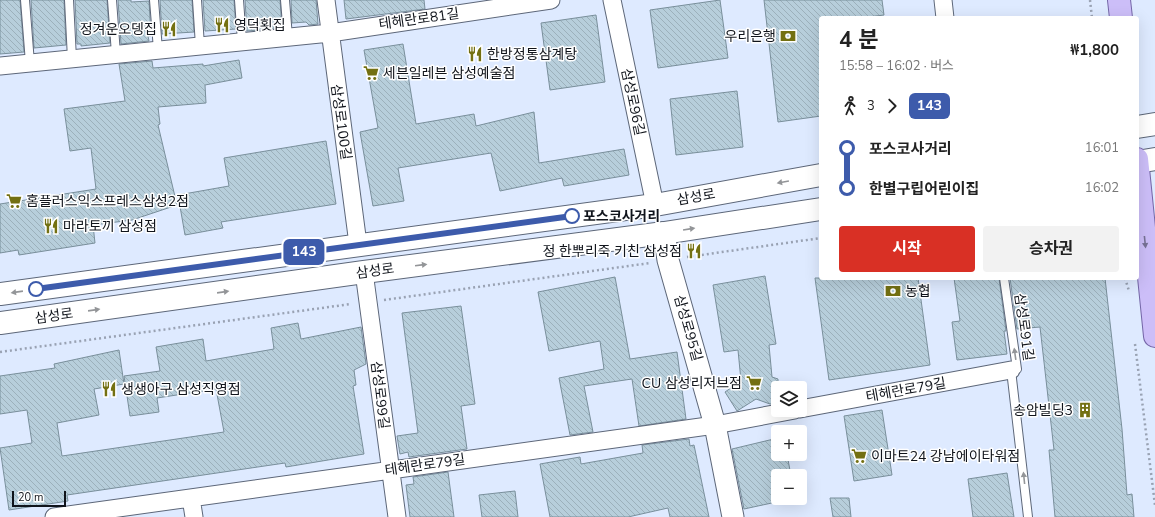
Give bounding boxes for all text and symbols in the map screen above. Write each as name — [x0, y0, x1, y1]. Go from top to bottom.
street label: 테헤란로81길 — [377, 4, 461, 34]
restaurant icon: 영덕횟집 — [213, 16, 231, 34]
place label: 영덕횟집 — [234, 16, 286, 35]
place label: 정겨운오뎅집 — [80, 20, 157, 39]
restaurant icon: 정겨운오뎅집 — [160, 20, 178, 38]
text: 4 분 — [839, 25, 878, 55]
place label: 우리은행 — [724, 27, 776, 46]
bank icon: 우리은행 — [779, 27, 797, 45]
text: ₩1,800 — [1070, 40, 1119, 60]
restaurant icon: 한방정통삼계탕 — [466, 45, 484, 63]
place label: 한방정통삼계탕 — [487, 45, 577, 64]
text: 15:58 – 16:02 · 버스 — [839, 57, 954, 75]
supermarket icon: 세븐일레븐 삼성예술점 — [362, 64, 380, 82]
place label: 세븐일레븐 삼성예술점 — [383, 64, 515, 83]
street label: 삼성로96길 — [617, 67, 649, 137]
street label: 삼성로100길 — [326, 83, 356, 161]
icon: walk — [839, 95, 861, 117]
icon: forward — [881, 95, 903, 117]
text: 143 — [917, 96, 942, 115]
text: 3 — [867, 97, 875, 115]
text: 포스코사거리 — [869, 139, 952, 159]
text: 16:01 — [1085, 139, 1119, 157]
one-way arrow — [777, 179, 789, 185]
text: 한별구립어린이집 — [869, 179, 979, 199]
text: 16:02 — [1085, 179, 1119, 197]
street label: 삼성로 — [675, 184, 717, 210]
supermarket icon: 홈플러스익스프레스삼성2점 — [5, 192, 23, 210]
place label: 홈플러스익스프레스삼성2점 — [26, 192, 189, 211]
place label: 포스코사거리 — [583, 207, 660, 226]
marker: 포스코사거리 — [564, 208, 580, 224]
restaurant icon: 마라토끼 삼성점 — [42, 217, 60, 235]
place label: 마라토끼 삼성점 — [63, 217, 157, 236]
one-way arrow — [683, 226, 695, 232]
button: 시작 — [839, 226, 975, 272]
button: 승차권 — [983, 226, 1119, 272]
one-way arrow — [1142, 236, 1149, 248]
line badge: 143 — [281, 239, 327, 265]
text: 143 — [291, 242, 317, 261]
place label: 정 한뿌리죽 키친 삼성점 — [542, 242, 682, 261]
restaurant icon: 정 한뿌리죽 키친 삼성점 — [685, 242, 703, 260]
street label: 삼성로 — [355, 259, 396, 283]
one-way arrow — [415, 262, 427, 268]
unlabelled marker — [28, 281, 44, 297]
bank icon: 농협 — [884, 282, 902, 300]
place label: 농협 — [905, 282, 931, 301]
one-way arrow — [11, 289, 23, 295]
one-way arrow — [217, 289, 229, 295]
street label: 삼성로91길 — [1010, 292, 1038, 362]
street label: 삼성로95길 — [669, 293, 707, 363]
street label: 삼성로 — [34, 304, 75, 328]
one-way arrow — [88, 307, 100, 313]
one-way arrow — [1012, 348, 1018, 360]
street label: 삼성로99길 — [366, 360, 394, 430]
place label: CU 삼성리저브점 — [642, 374, 742, 393]
supermarket icon: CU 삼성리저브점 — [745, 374, 763, 392]
street label: 테헤란로79길 — [864, 374, 948, 406]
restaurant icon: 생생아구 삼성직영점 — [100, 380, 118, 398]
place label: 생생아구 삼성직영점 — [121, 380, 241, 399]
map controls — [771, 381, 807, 505]
button: layers — [771, 381, 807, 417]
place label: 송암빌딩3 — [1013, 401, 1073, 420]
building icon: 송암빌딩3 — [1076, 401, 1094, 419]
button: + — [771, 425, 807, 461]
supermarket icon: 이마트24 강남에이타워점 — [850, 447, 868, 465]
place label: 이마트24 강남에이타워점 — [871, 447, 1020, 466]
street label: 테헤란로79길 — [383, 450, 467, 480]
button: − — [771, 469, 807, 505]
one-way arrow — [1020, 472, 1027, 484]
scale bar — [12, 489, 66, 508]
text: 20 m — [18, 490, 43, 505]

